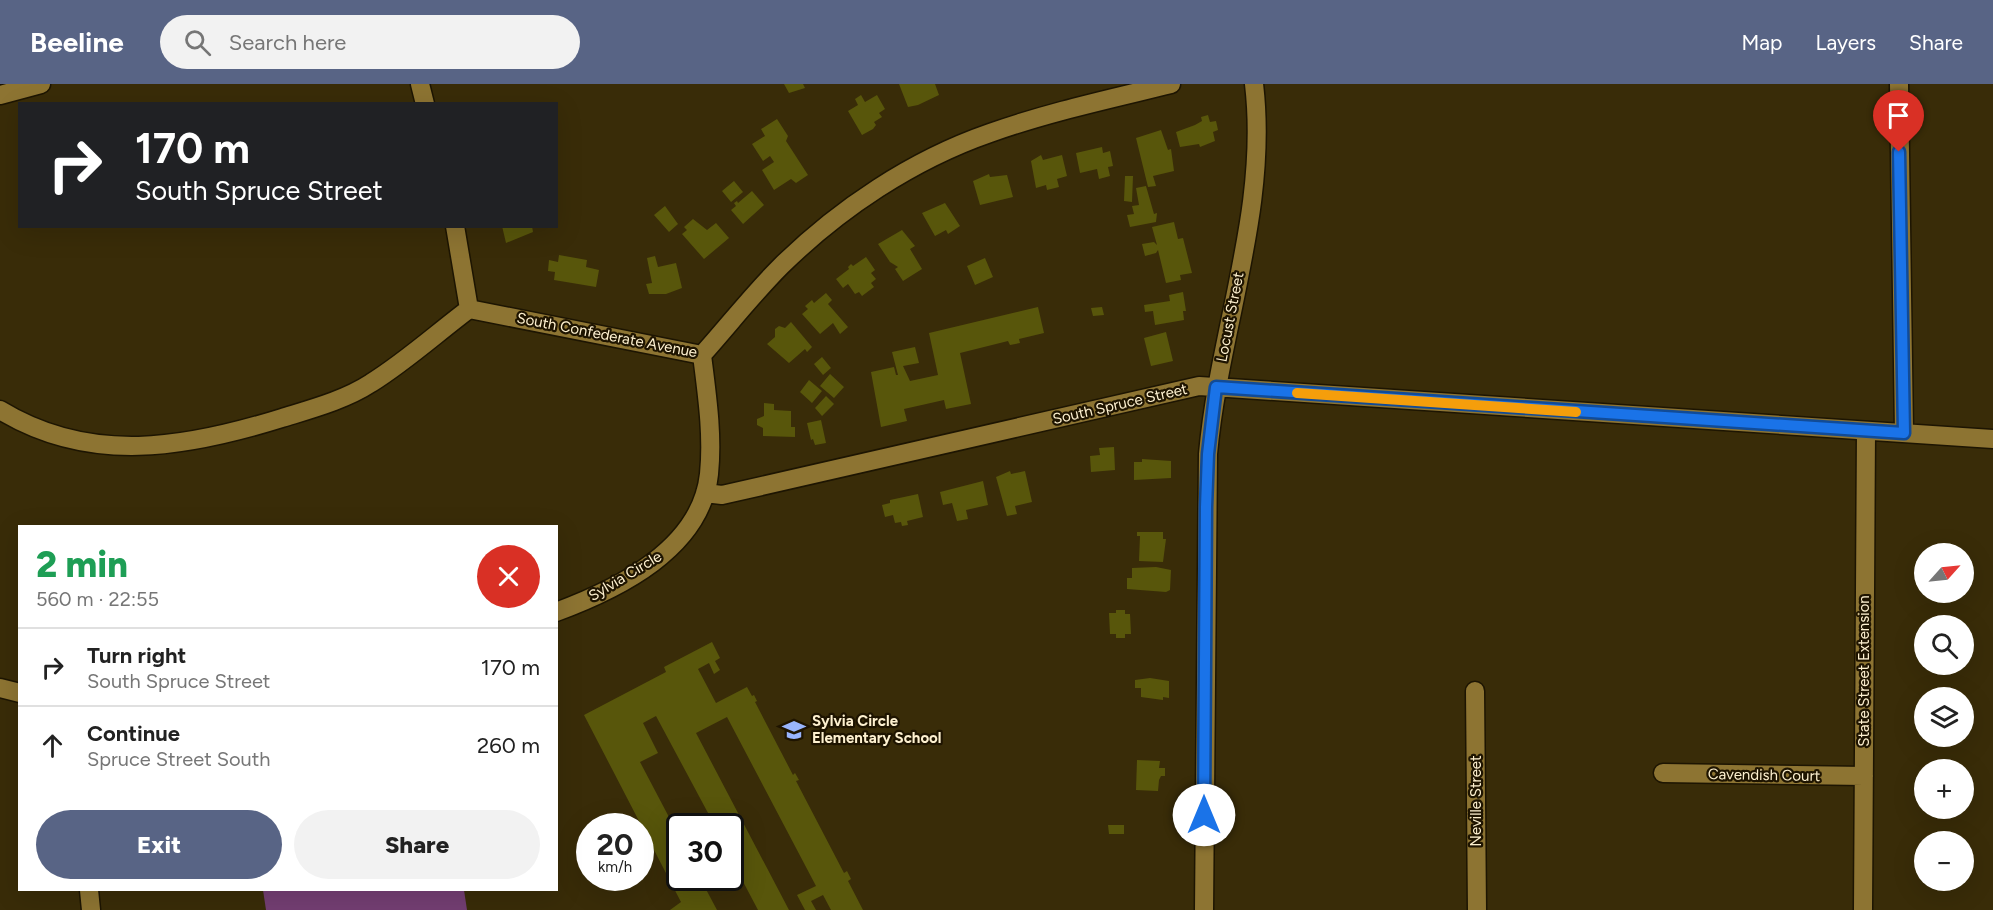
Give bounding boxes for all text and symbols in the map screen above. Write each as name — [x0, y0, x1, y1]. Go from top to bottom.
search box — [160, 15, 580, 69]
text: Beeline — [30, 25, 124, 59]
icon: search — [181, 26, 214, 59]
text: Search here — [229, 29, 346, 56]
text: Map — [1742, 30, 1782, 55]
text: Layers — [1815, 30, 1876, 55]
text: Share — [1909, 30, 1963, 55]
pin — [1873, 90, 1924, 152]
icon: arrive — [1882, 99, 1915, 132]
text: 170 m — [135, 123, 250, 174]
icon: right — [36, 126, 114, 204]
text: South Spruce Street — [135, 174, 383, 207]
street label: Locust Street — [1212, 270, 1248, 364]
street label: South Confederate Avenue — [515, 309, 699, 361]
street label: South Spruce Street — [1051, 380, 1189, 428]
text: 2 min — [36, 543, 128, 586]
north arrow — [1914, 543, 1974, 603]
map controls — [1914, 543, 1974, 891]
button: close — [477, 545, 540, 608]
street label: Sylvia Circle — [585, 547, 665, 605]
text: 560 m · 22:55 — [36, 587, 159, 611]
street label: State Street Extension — [1855, 595, 1873, 747]
button: search — [1914, 615, 1974, 675]
text: Turn right — [87, 642, 186, 669]
icon: right — [36, 651, 69, 684]
text: 170 m — [481, 654, 540, 681]
text: South Spruce Street — [87, 669, 270, 693]
button: layers — [1914, 687, 1974, 747]
place label: Sylvia Circle Elementary School — [812, 712, 942, 747]
school or university icon: Sylvia Circle Elementary School — [781, 717, 807, 743]
text: Continue — [87, 720, 180, 747]
icon: ahead — [36, 729, 69, 762]
text: 260 m — [477, 732, 540, 759]
text: Spruce Street South — [87, 747, 270, 771]
street label: Neville Street — [1467, 755, 1485, 847]
button: + — [1914, 759, 1974, 819]
street label: Cavendish Court — [1708, 765, 1821, 785]
position arrow — [1172, 783, 1236, 847]
button: Exit — [36, 810, 282, 879]
button: Share — [294, 810, 540, 879]
speed limit sign: 30 — [666, 813, 744, 891]
text: 20 — [597, 826, 633, 863]
button: − — [1914, 831, 1974, 891]
text: km/h — [598, 858, 632, 876]

